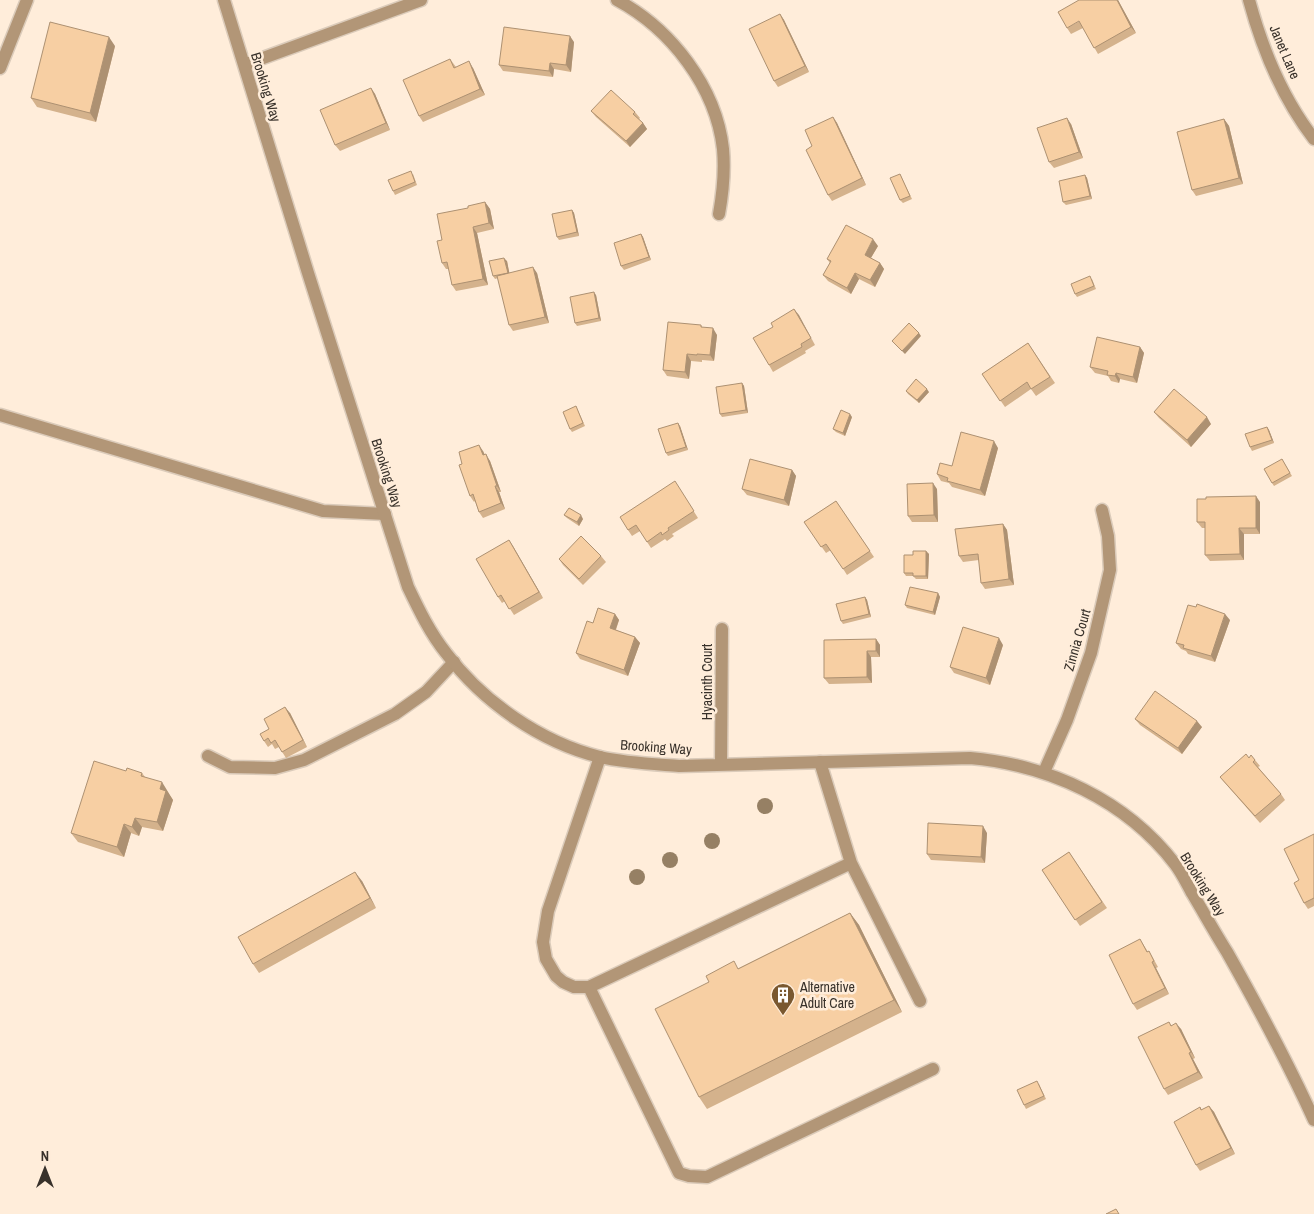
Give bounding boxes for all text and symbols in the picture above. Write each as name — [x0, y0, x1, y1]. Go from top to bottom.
street label: Janet Lane — [1266, 22, 1304, 82]
street label: Brooking Way — [247, 50, 285, 124]
street label: Brooking Way — [367, 436, 407, 510]
street label: Zinnia Court — [1060, 607, 1094, 673]
street label: Hyacinth Court — [698, 644, 716, 720]
street label: Brooking Way — [620, 736, 693, 758]
street label: Brooking Way — [1176, 849, 1230, 919]
place label: Alternative Adult Care — [799, 978, 855, 1012]
building icon: Alternative Adult Care — [770, 982, 796, 1016]
north arrow — [20, 1144, 70, 1194]
text: N — [41, 1147, 49, 1165]

